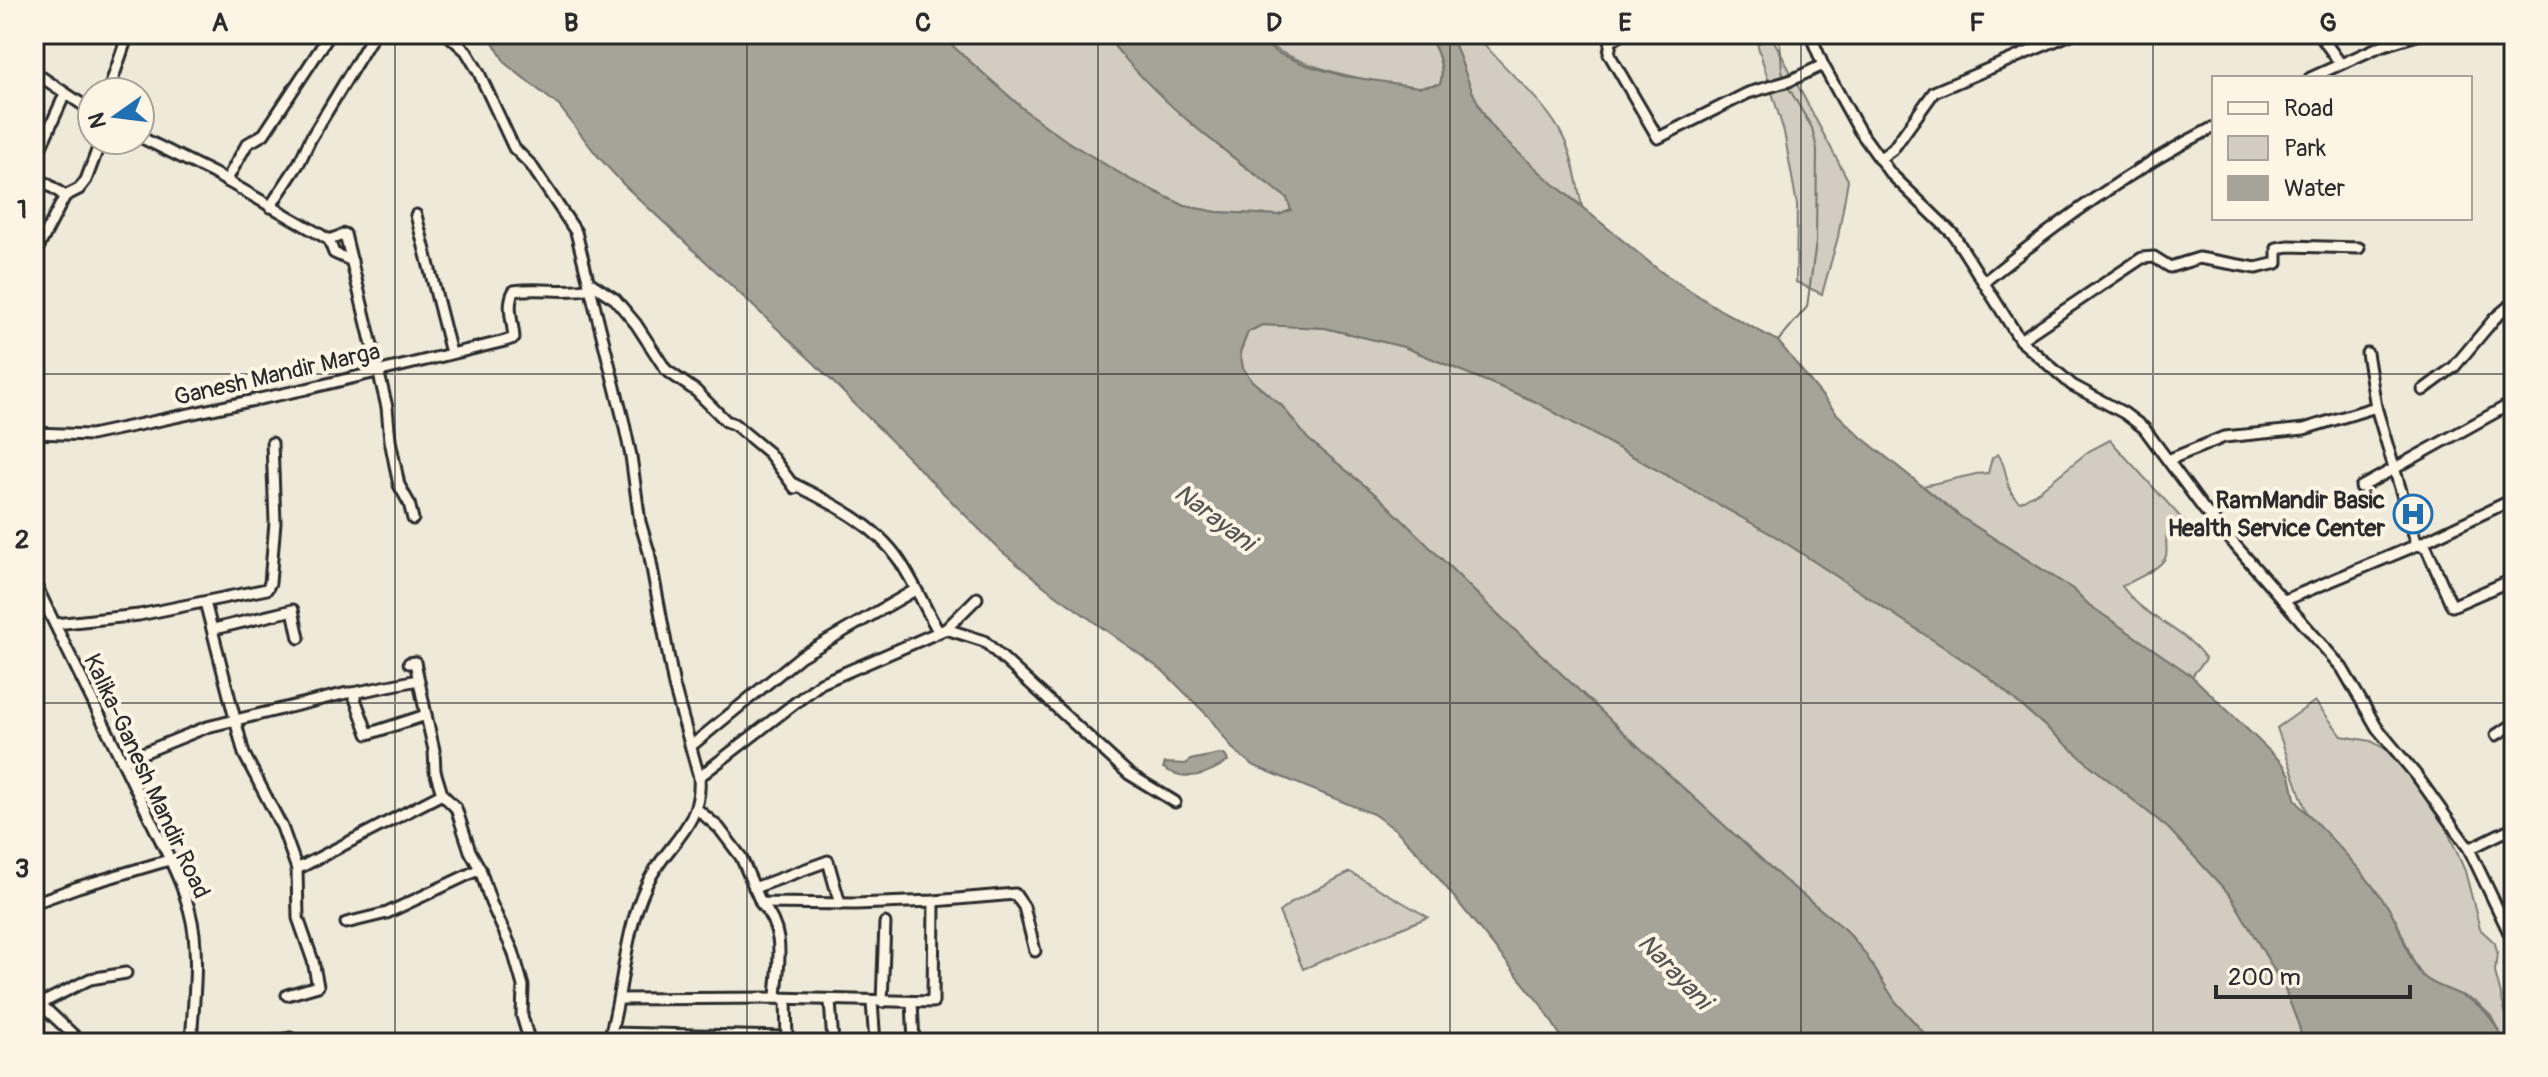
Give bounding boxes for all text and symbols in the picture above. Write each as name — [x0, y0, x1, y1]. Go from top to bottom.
text: A — [212, 7, 229, 39]
text: B — [564, 7, 578, 39]
text: C — [915, 7, 931, 39]
text: D — [1266, 7, 1282, 39]
text: E — [1618, 7, 1632, 39]
text: F — [1969, 7, 1985, 39]
text: G — [2319, 7, 2337, 39]
north arrow — [76, 76, 156, 156]
legend — [2212, 76, 2472, 220]
text: Road — [2284, 94, 2334, 123]
text: N — [82, 110, 113, 131]
text: Park — [2284, 134, 2326, 163]
text: Water — [2284, 174, 2345, 203]
text: 1 — [17, 194, 27, 226]
street label: Ganesh Mandir Marga — [171, 337, 383, 412]
water label: Narayani — [1168, 477, 1265, 561]
place label: RamMandir Basic Health Service Center — [2168, 486, 2385, 543]
hospital icon: RamMandir Basic Health Service Center — [2392, 493, 2434, 535]
text: 2 — [15, 524, 29, 556]
street label: Kalika-Ganesh Mandir Road — [77, 649, 216, 903]
text: 3 — [15, 853, 29, 885]
water label: Narayani — [1631, 927, 1721, 1019]
scale bar — [2216, 949, 2410, 999]
text: 200 m — [2228, 963, 2301, 992]

